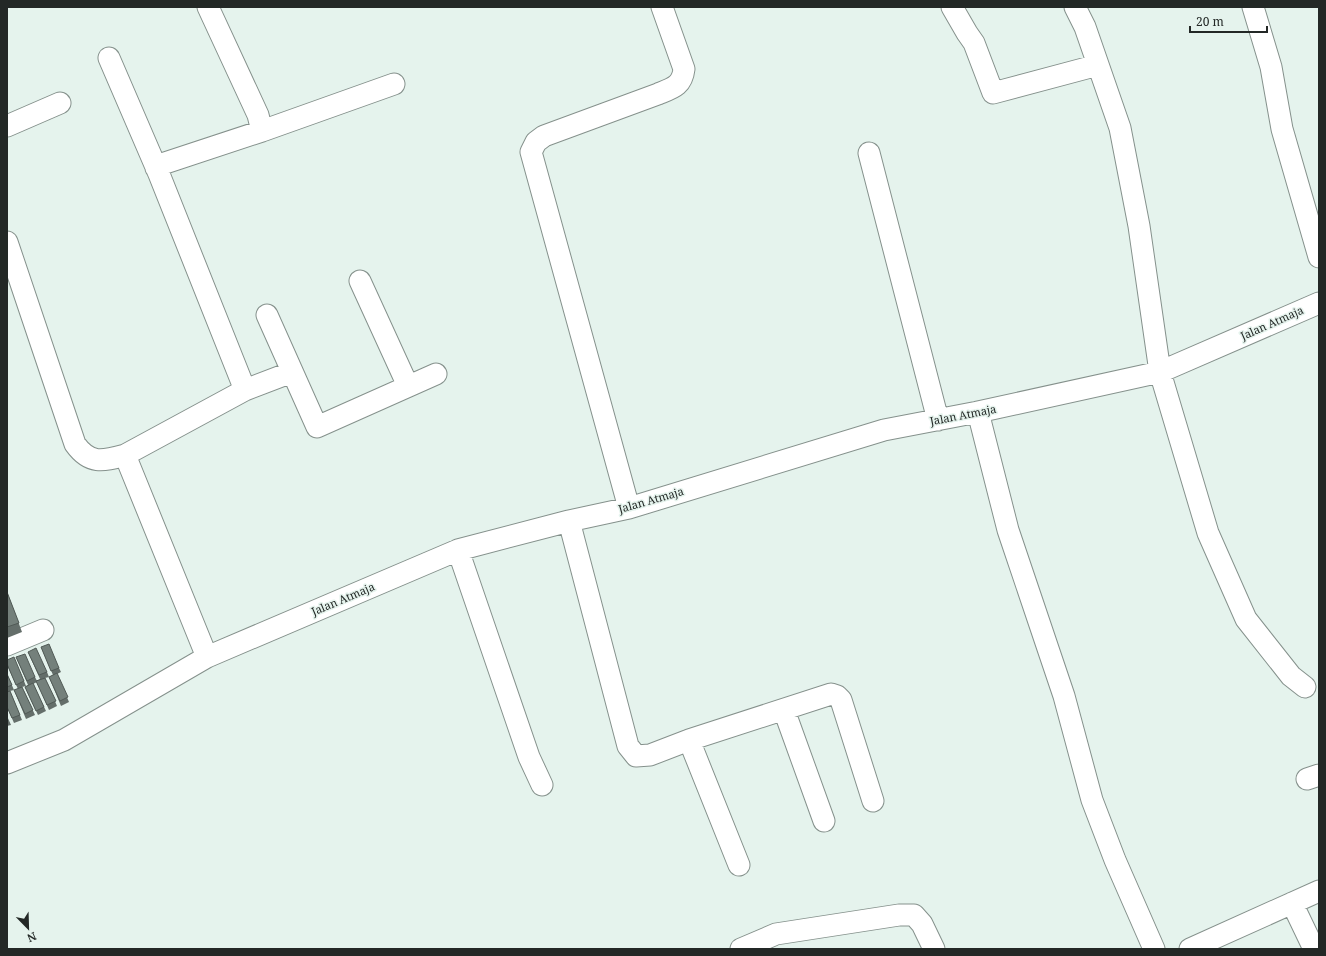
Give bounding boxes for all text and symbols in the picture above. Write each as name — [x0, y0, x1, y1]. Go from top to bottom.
scale bar — [1190, 8, 1267, 34]
text: 20 m — [1196, 13, 1224, 30]
street label: Jalan Atmaja — [1237, 302, 1306, 344]
street label: Jalan Atmaja — [927, 401, 997, 428]
street label: Jalan Atmaja — [615, 483, 685, 516]
street label: Jalan Atmaja — [308, 578, 377, 619]
north arrow — [8, 908, 48, 948]
text: N — [25, 929, 39, 946]

